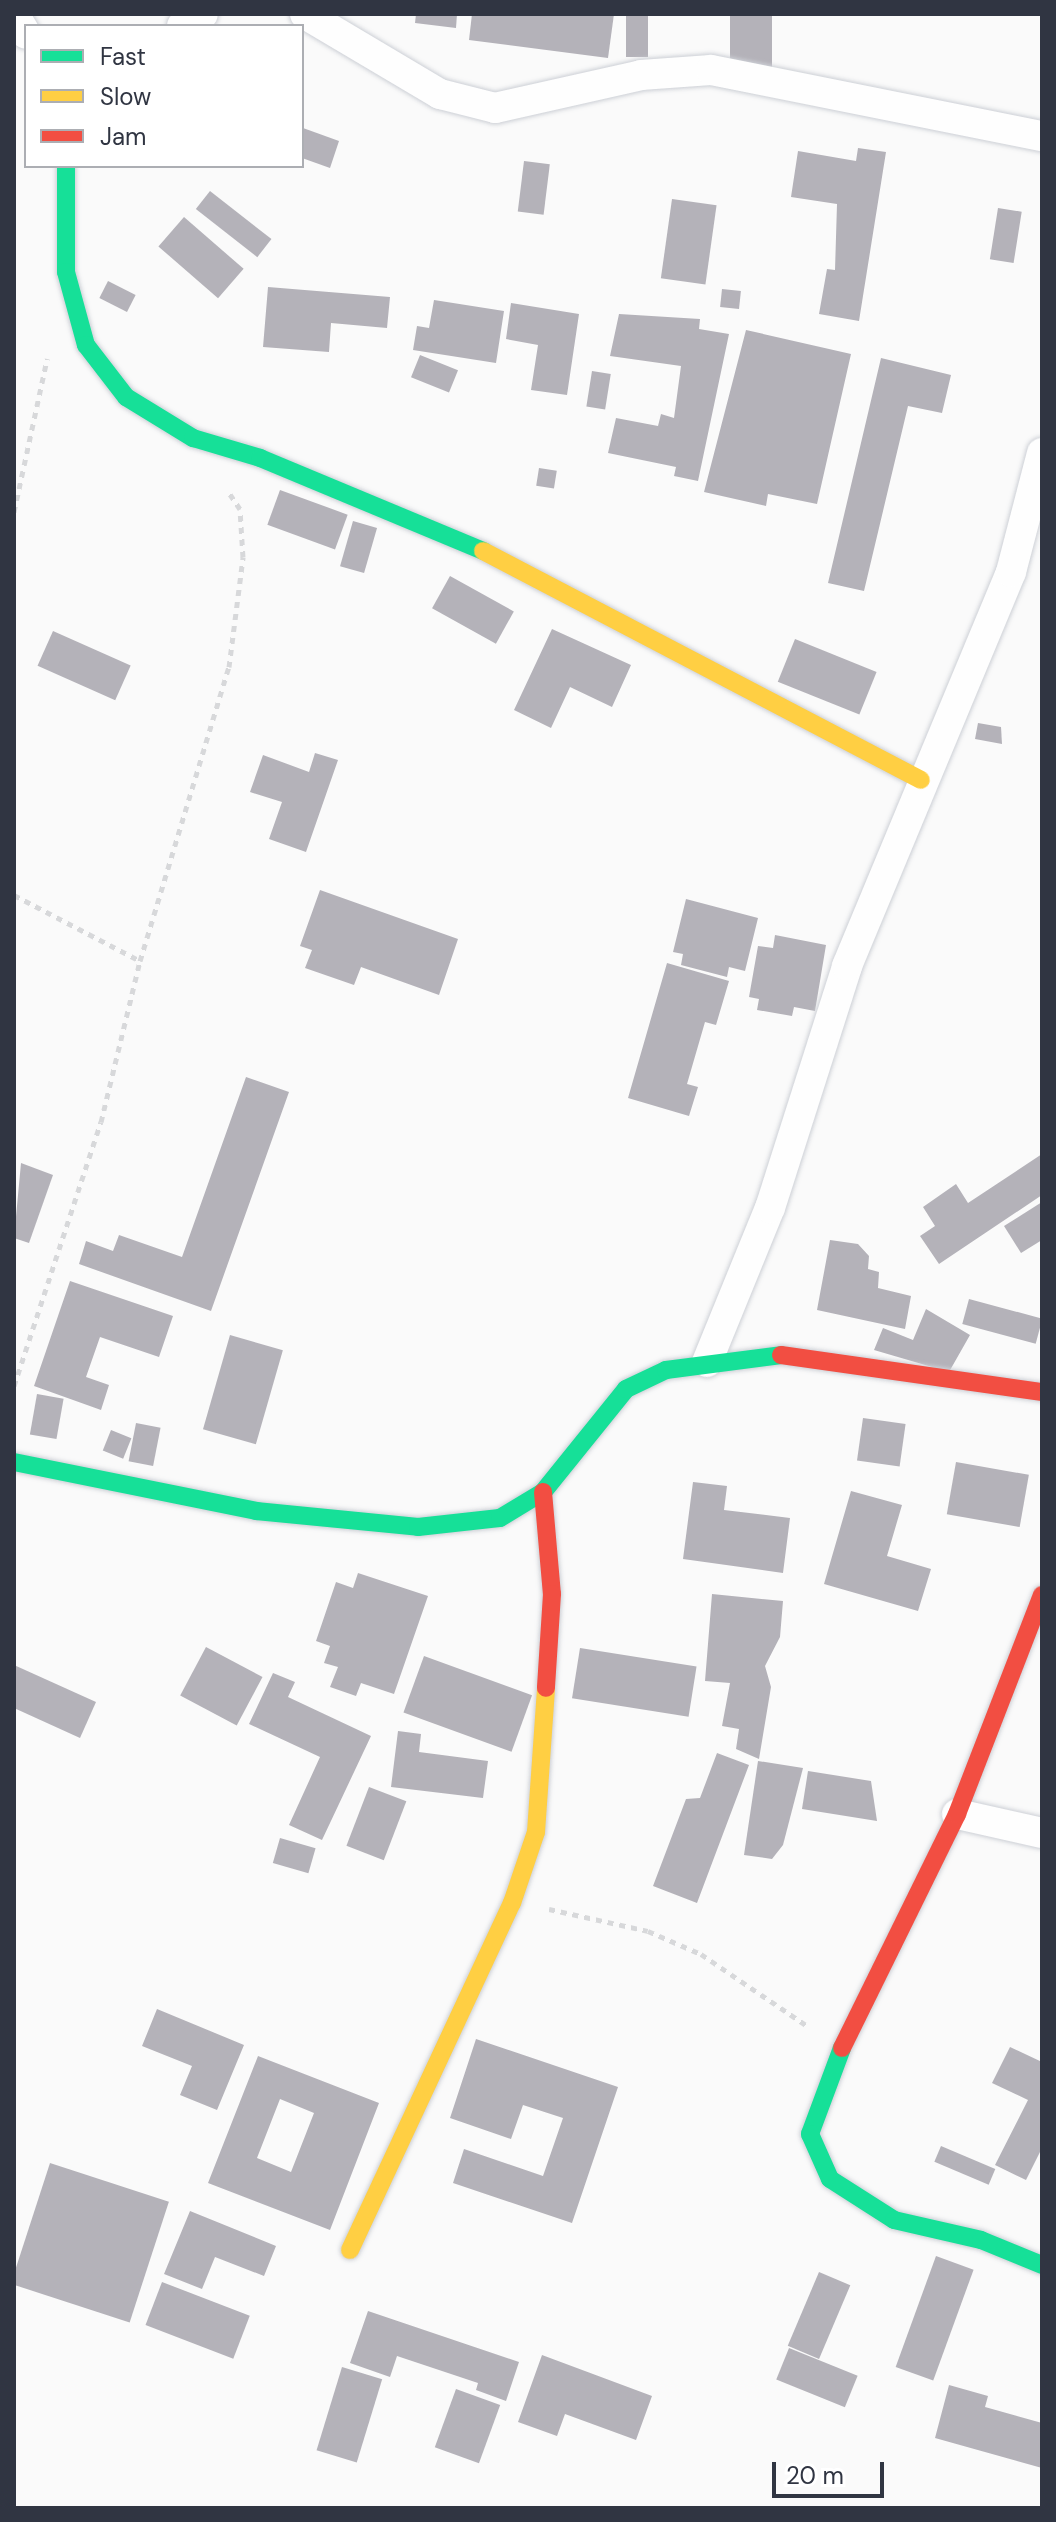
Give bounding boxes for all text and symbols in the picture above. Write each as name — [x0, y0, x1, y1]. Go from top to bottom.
legend — [24, 24, 304, 168]
text: Fast — [100, 41, 146, 72]
text: Slow — [100, 81, 151, 112]
text: Jam — [100, 121, 146, 152]
scale bar — [776, 2446, 888, 2496]
text: 20 m — [786, 2460, 844, 2491]

